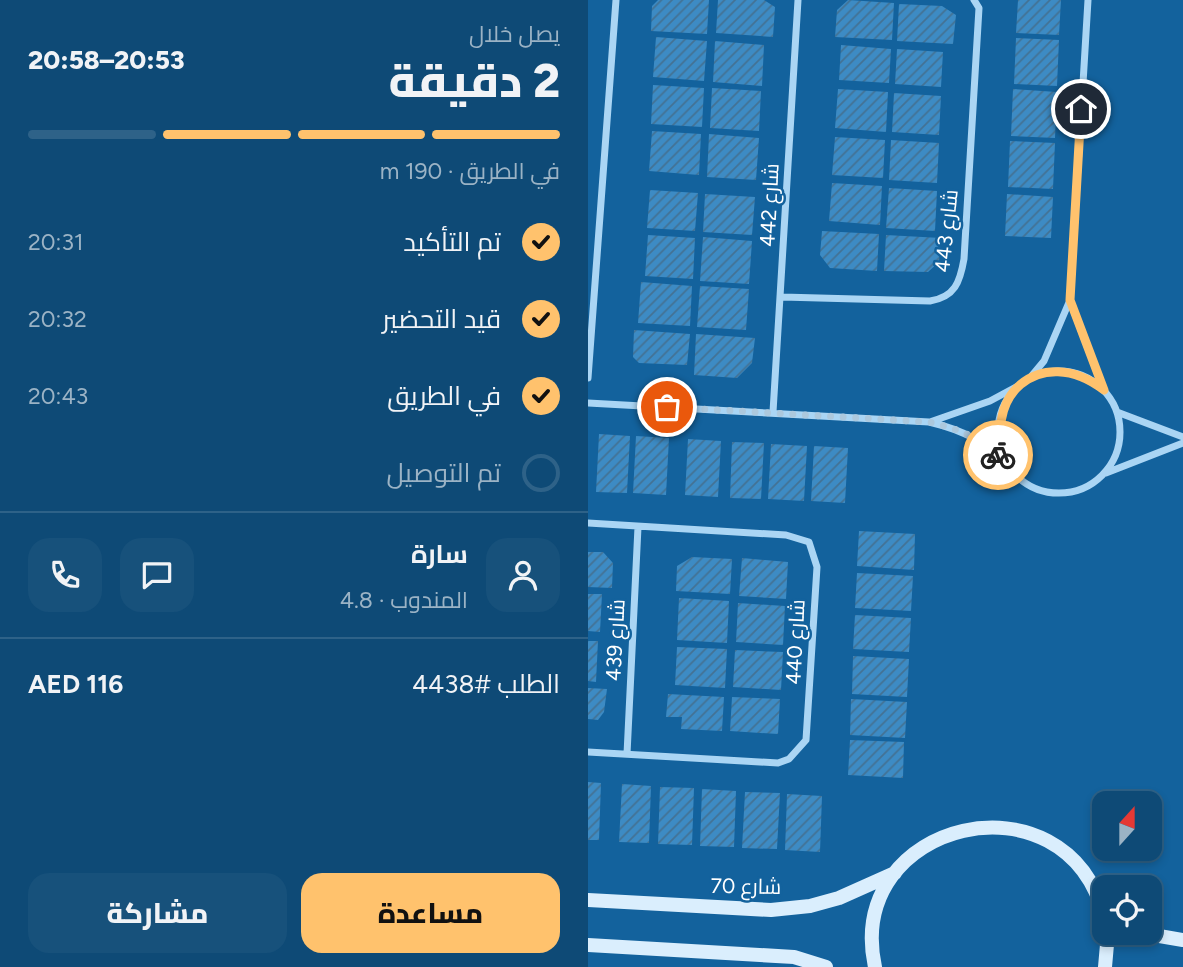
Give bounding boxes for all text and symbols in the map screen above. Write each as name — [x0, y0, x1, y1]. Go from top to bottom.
text: يصل خلال — [469, 20, 560, 48]
text: 20:53–20:58 — [28, 44, 184, 76]
text: 2 دقيقة — [389, 53, 560, 109]
pin — [1051, 79, 1111, 139]
icon: home — [1062, 90, 1100, 128]
text: في الطريق · 190 m — [380, 157, 560, 185]
street label: شارع 442 — [754, 163, 786, 248]
street label: شارع 443 — [929, 188, 965, 274]
icon: check — [522, 223, 560, 261]
text: تم التأكيد — [403, 226, 501, 258]
text: 20:31 — [28, 228, 83, 256]
icon: check — [522, 300, 560, 338]
text: قيد التحضير — [382, 303, 501, 335]
text: 20:32 — [28, 305, 87, 333]
icon: check — [522, 377, 560, 415]
pin — [637, 377, 697, 437]
text: في الطريق — [387, 380, 501, 412]
text: 20:43 — [28, 382, 88, 410]
icon: bag — [648, 388, 686, 426]
courier — [963, 420, 1033, 490]
icon: bike — [979, 436, 1017, 474]
text: تم التوصيل — [387, 457, 501, 489]
button: phone — [28, 538, 102, 612]
button: chat — [120, 538, 194, 612]
text: سارة — [411, 538, 468, 570]
button: person — [486, 538, 560, 612]
text: المندوب · 4.8 — [340, 586, 468, 614]
street label: شارع 439 — [600, 598, 632, 682]
street label: شارع 440 — [780, 599, 812, 685]
text: AED 116 — [28, 668, 123, 700]
text: الطلب #4438 — [412, 668, 560, 700]
north arrow — [1092, 791, 1162, 861]
map controls — [1092, 791, 1162, 945]
button: مشاركة — [28, 873, 287, 953]
button: مساعدة — [301, 873, 560, 953]
street label: شارع 70 — [710, 873, 782, 901]
button: locate — [1092, 875, 1162, 945]

